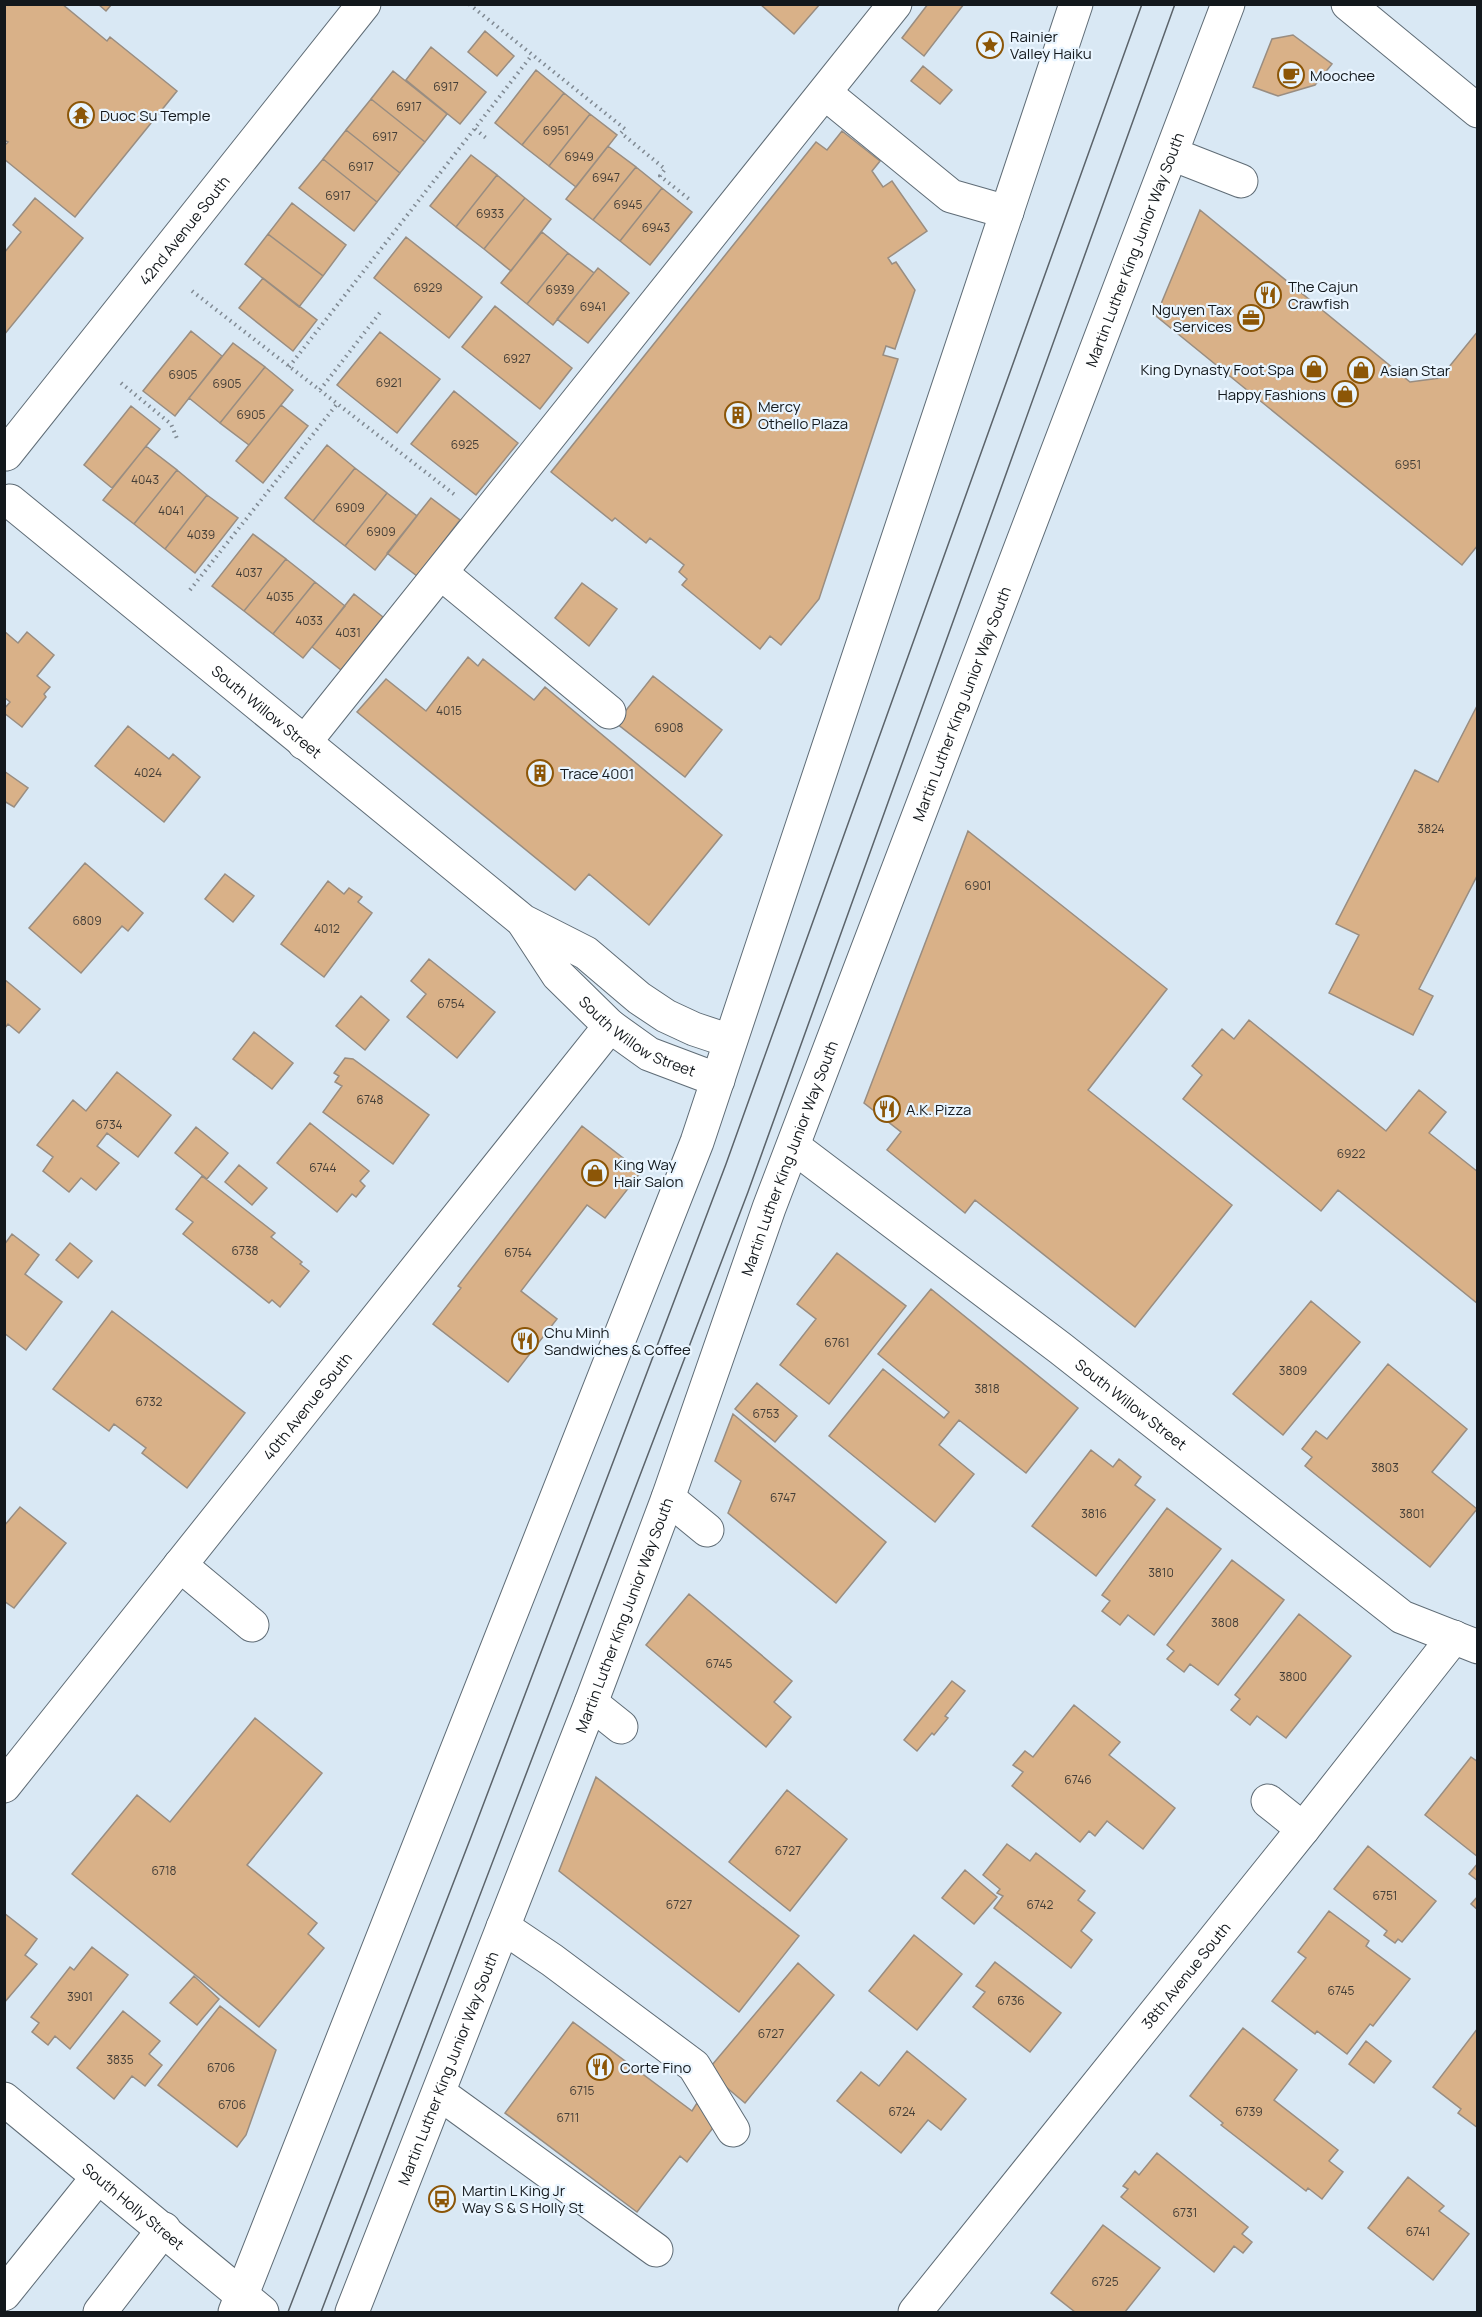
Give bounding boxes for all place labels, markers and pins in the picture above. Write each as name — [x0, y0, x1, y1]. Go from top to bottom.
place label: Rainier Valley Haiku — [1010, 26, 1092, 64]
place icon: Rainier Valley Haiku — [975, 30, 1005, 60]
cafe icon: Moochee — [1276, 60, 1306, 90]
place label: Moochee — [1310, 65, 1375, 86]
temple icon: Duoc Su Temple — [66, 100, 96, 130]
place label: Duoc Su Temple — [100, 105, 211, 126]
place label: The Cajun Crawfish — [1288, 276, 1358, 314]
restaurant icon: The Cajun Crawfish — [1253, 280, 1283, 310]
place label: Nguyen Tax Services — [1152, 299, 1232, 337]
office icon: Nguyen Tax Services — [1236, 303, 1266, 333]
shop icon: King Dynasty Foot Spa — [1299, 354, 1329, 384]
shop icon: Asian Star — [1346, 355, 1376, 385]
place label: King Dynasty Foot Spa — [1140, 359, 1294, 380]
place label: Asian Star — [1380, 360, 1451, 381]
shop icon: Happy Fashions — [1330, 379, 1360, 409]
place label: Happy Fashions — [1217, 384, 1326, 405]
place label: Mercy Othello Plaza — [758, 396, 848, 434]
building icon: Mercy Othello Plaza — [723, 400, 753, 430]
building icon: Trace 4001 — [525, 758, 555, 788]
place label: Trace 4001 — [560, 763, 634, 784]
restaurant icon: A.K. Pizza — [872, 1094, 902, 1124]
place label: A.K. Pizza — [906, 1099, 971, 1120]
place label: King Way Hair Salon — [614, 1154, 683, 1192]
shop icon: King Way Hair Salon — [580, 1158, 610, 1188]
place label: Chu Minh Sandwiches & Coffee — [544, 1322, 691, 1360]
restaurant icon: Chu Minh Sandwiches & Coffee — [510, 1326, 540, 1356]
restaurant icon: Corte Fino — [585, 2052, 615, 2082]
place label: Corte Fino — [620, 2057, 691, 2078]
place label: Martin L King Jr Way S & S Holly St — [462, 2180, 584, 2218]
bus stop icon: Martin L King Jr Way S & S Holly St — [427, 2184, 457, 2214]

